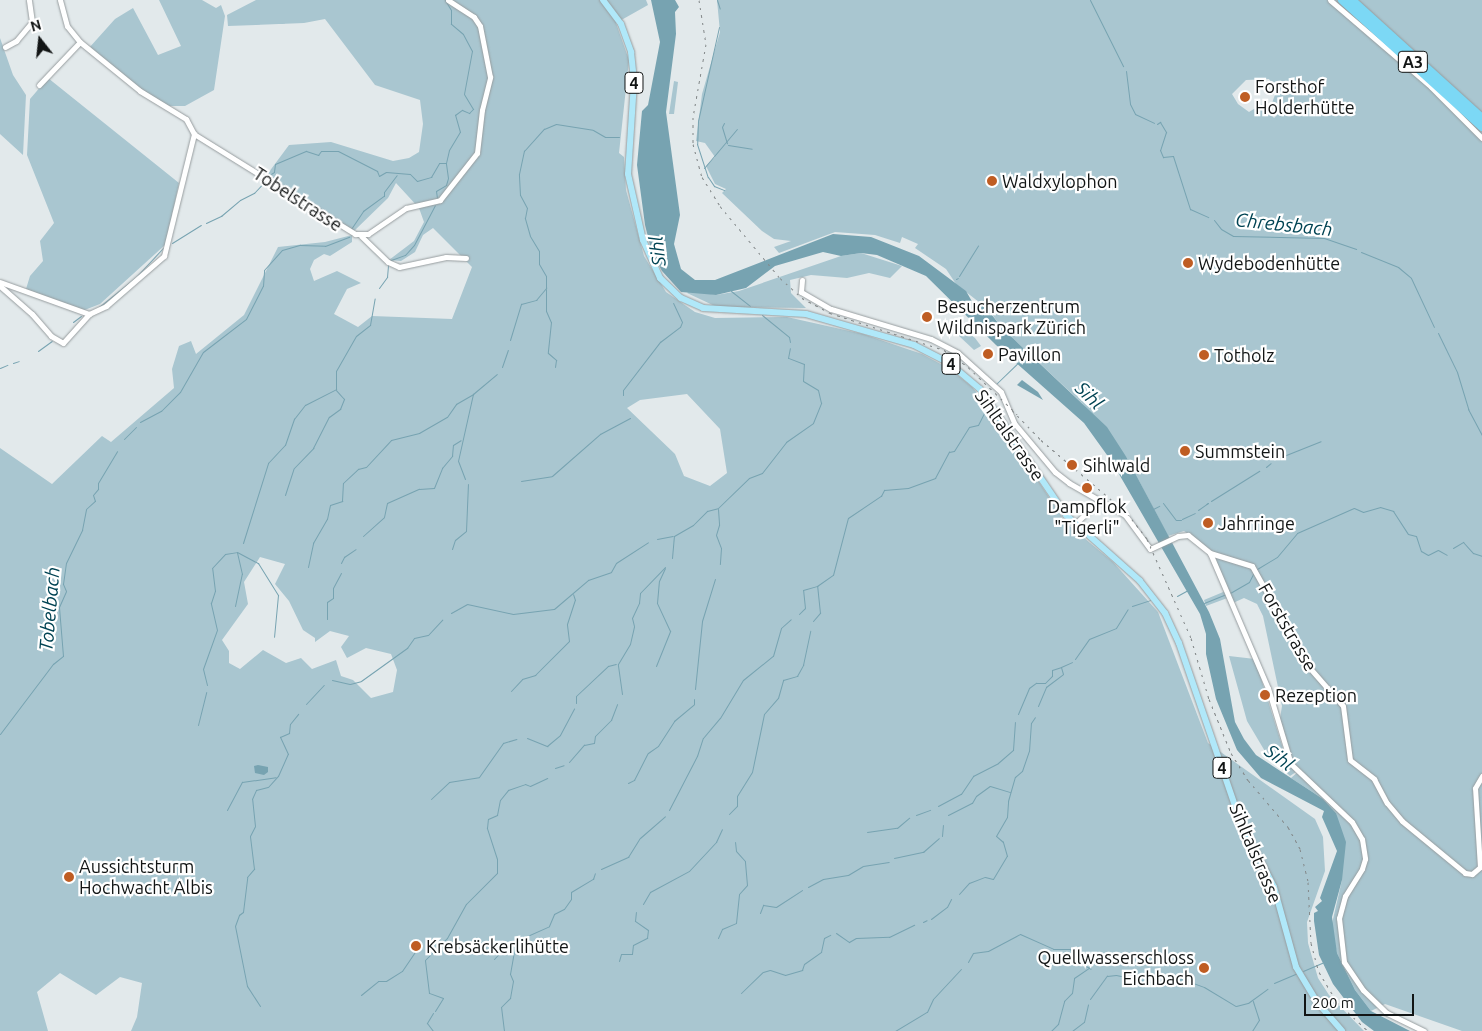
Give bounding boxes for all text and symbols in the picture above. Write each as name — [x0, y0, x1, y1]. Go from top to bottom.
north arrow — [15, 15, 65, 65]
text: N — [29, 16, 43, 35]
road number: A3 — [1397, 48, 1429, 76]
road number: 4 — [624, 70, 644, 96]
place label: Forsthof Holderhütte — [1255, 76, 1355, 118]
marker: Forsthof Holderhütte — [1239, 91, 1251, 103]
street label: Tobelstrasse — [250, 162, 346, 236]
place label: Waldxylophon — [1002, 170, 1117, 192]
marker: Waldxylophon — [986, 175, 998, 187]
water label: Chrebsbach — [1234, 209, 1334, 241]
water label: Sihl — [645, 235, 671, 267]
place label: Wydebodenhütte — [1198, 252, 1340, 274]
marker: Wydebodenhütte — [1182, 257, 1194, 269]
place label: Besucherzentrum Wildnispark Zürich — [937, 296, 1086, 338]
marker: Besucherzentrum Wildnispark Zürich — [921, 311, 933, 323]
place label: Pavillon — [998, 343, 1061, 365]
place label: Totholz — [1214, 344, 1275, 366]
marker: Pavillon — [982, 348, 994, 360]
marker: Totholz — [1198, 349, 1210, 361]
road number: 4 — [941, 350, 961, 378]
water label: Sihl — [1070, 377, 1108, 415]
street label: Sihltalstrasse — [971, 385, 1049, 485]
place label: Summstein — [1195, 440, 1285, 462]
marker: Summstein — [1179, 445, 1191, 457]
place label: Sihlwald — [1083, 454, 1150, 476]
marker: Sihlwald — [1065, 458, 1079, 472]
marker: Dampflok "Tigerli" — [1081, 482, 1093, 494]
place label: Dampflok "Tigerli" — [1047, 496, 1127, 538]
place label: Jahrringe — [1218, 512, 1295, 534]
marker: Jahrringe — [1202, 517, 1214, 529]
water label: Tobelbach — [35, 566, 65, 652]
street label: Forststrasse — [1254, 579, 1322, 675]
place label: Rezeption — [1275, 684, 1357, 706]
marker: Rezeption — [1259, 689, 1271, 701]
water label: Sihl — [1260, 740, 1298, 776]
road number: 4 — [1212, 754, 1232, 781]
street label: Sihltalstrasse — [1225, 800, 1287, 906]
place label: Aussichtsturm Hochwacht Albis — [79, 856, 213, 899]
marker: Aussichtsturm Hochwacht Albis — [63, 871, 75, 883]
place label: Krebsäckerlihütte — [426, 935, 569, 957]
marker: Krebsäckerlihütte — [410, 940, 422, 952]
place label: Quellwasserschloss Eichbach — [1037, 947, 1194, 990]
marker: Quellwasserschloss Eichbach — [1198, 962, 1210, 974]
scale bar — [1307, 984, 1417, 1016]
text: 200 m — [1312, 994, 1354, 1011]

